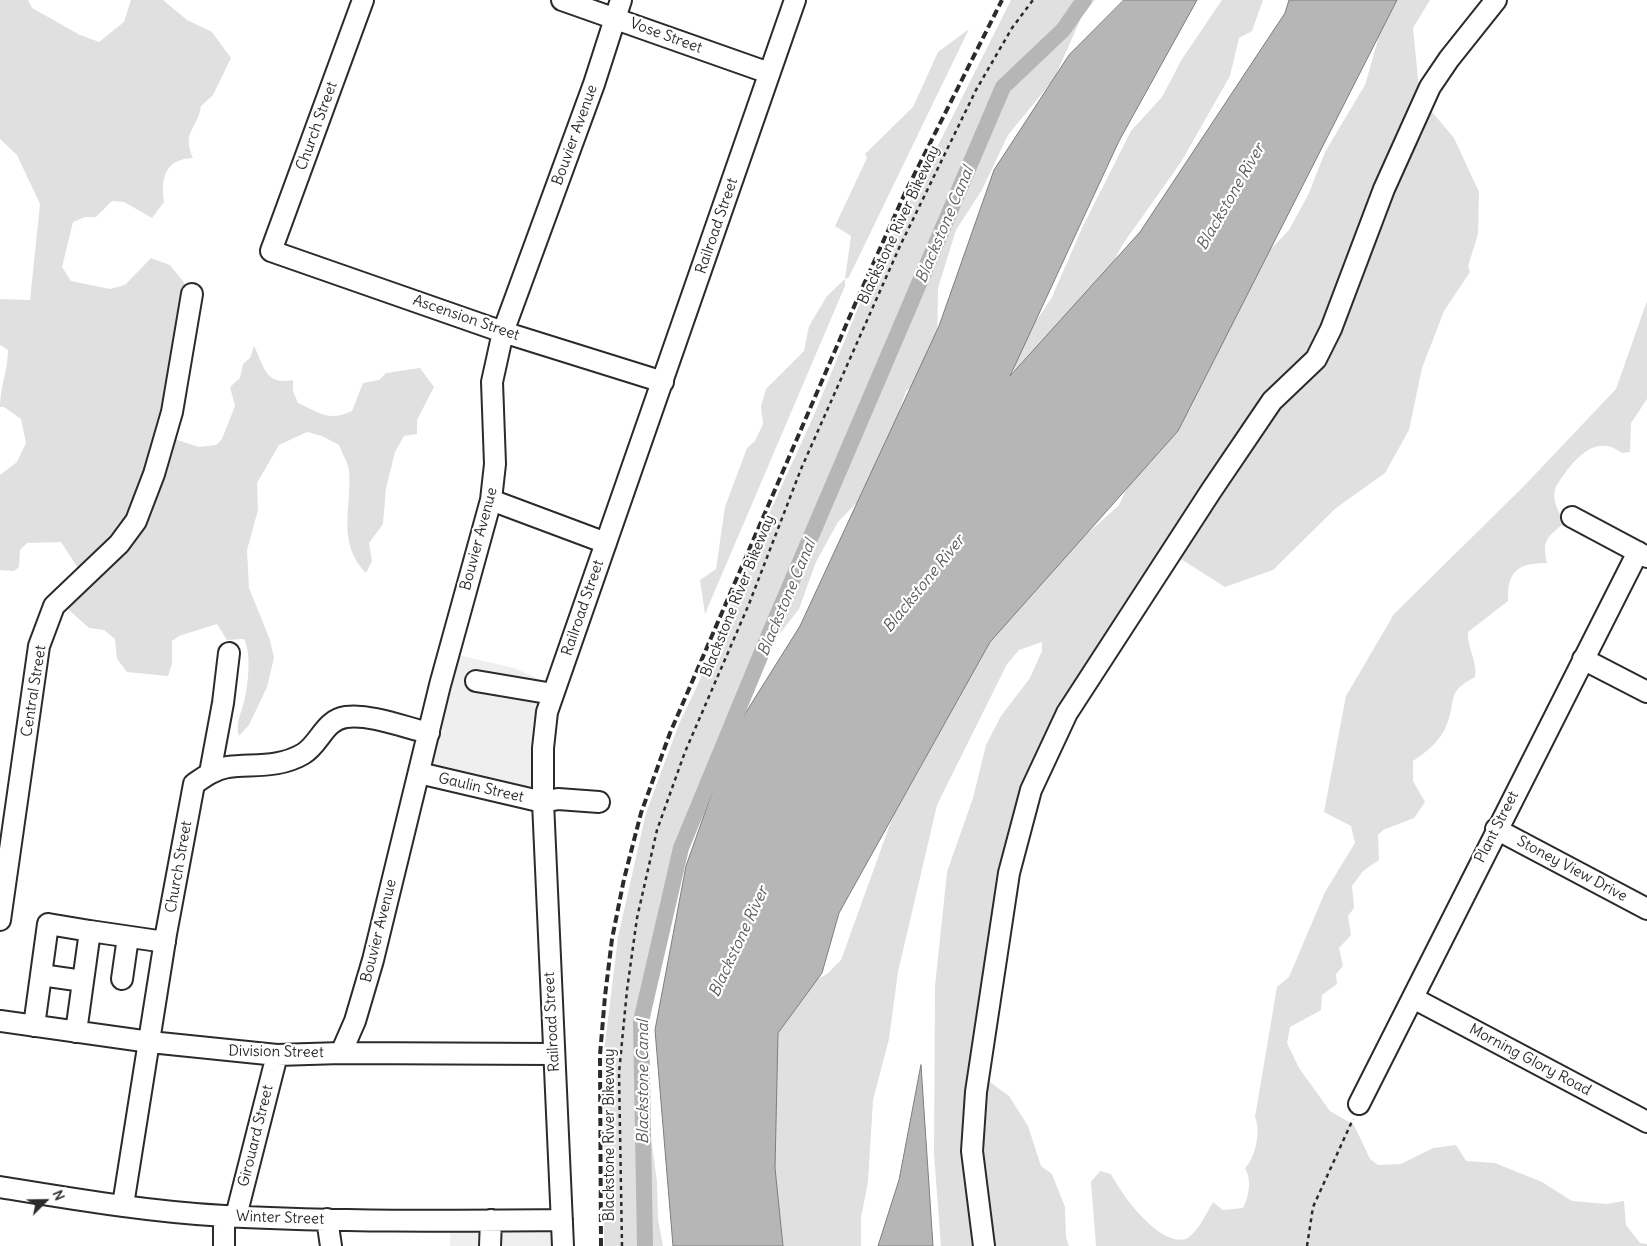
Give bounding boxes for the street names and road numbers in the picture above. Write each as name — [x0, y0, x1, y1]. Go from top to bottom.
street label: Vose Street — [627, 15, 705, 57]
street label: Church Street — [293, 79, 341, 173]
street label: Bouvier Avenue — [548, 82, 602, 188]
street label: Blackstone River Bikeway — [854, 143, 944, 307]
street label: Railroad Street — [692, 176, 742, 276]
street label: Ascension Street — [410, 291, 522, 345]
street label: Bouvier Avenue — [457, 486, 501, 592]
street label: Blackstone River Bikeway — [697, 512, 779, 680]
street label: Railroad Street — [558, 558, 608, 658]
street label: Central Street — [18, 644, 50, 738]
street label: Gaulin Street — [437, 769, 525, 807]
street label: Plant Street — [1471, 788, 1523, 866]
street label: Church Street — [162, 820, 196, 914]
street label: Stoney View Drive — [1514, 832, 1630, 906]
street label: Bouvier Avenue — [357, 878, 401, 984]
street label: Railroad Street — [540, 972, 564, 1072]
street label: Morning Glory Road — [1466, 1020, 1594, 1100]
street label: Division Street — [228, 1042, 324, 1062]
street label: Blackstone River Bikeway — [601, 1048, 619, 1222]
street label: Girouard Street — [235, 1083, 277, 1189]
street label: Winter Street — [236, 1207, 324, 1229]

